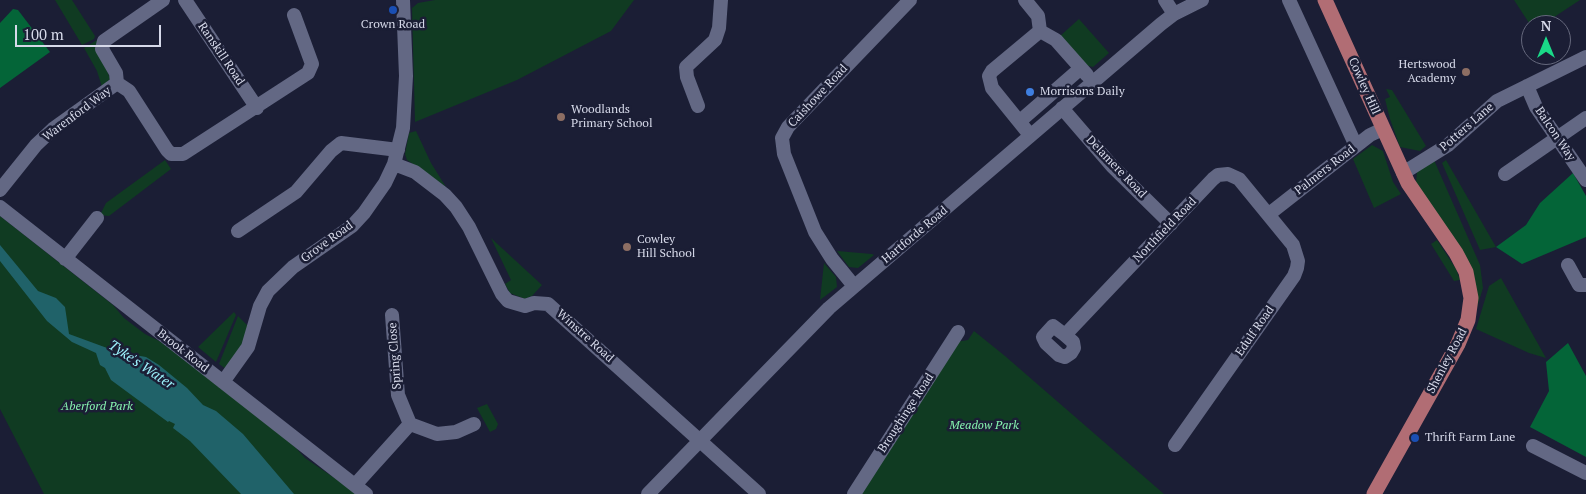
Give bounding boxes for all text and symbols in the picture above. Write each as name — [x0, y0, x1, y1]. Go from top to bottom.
marker: Crown Road — [387, 4, 399, 16]
scale bar — [18, 15, 164, 47]
north arrow — [1521, 15, 1571, 65]
text: N — [1541, 16, 1551, 35]
place label: Crown Road — [361, 18, 425, 32]
street label: Ranskill Road — [195, 20, 247, 88]
text: 100 m — [23, 24, 64, 44]
street label: Cowley Hill — [1345, 55, 1383, 117]
place label: Hertswood Academy — [1398, 58, 1456, 86]
street label: Caishowe Road — [785, 62, 851, 130]
marker: Hertswood Academy — [1460, 66, 1472, 78]
street label: Warenford Way — [40, 84, 114, 144]
place label: Morrisons Daily — [1040, 85, 1125, 99]
marker: Morrisons Daily — [1024, 86, 1036, 98]
street label: Potters Lane — [1437, 100, 1497, 154]
place label: Woodlands Primary School — [571, 103, 653, 131]
street label: Balcon Way — [1532, 104, 1578, 164]
marker: Woodlands Primary School — [555, 111, 567, 123]
street label: Delamere Road — [1083, 133, 1149, 201]
street label: Palmers Road — [1292, 142, 1358, 198]
street label: Northfield Road — [1130, 195, 1200, 265]
street label: Hartforde Road — [879, 203, 951, 267]
street label: Grove Road — [298, 218, 356, 266]
place label: Cowley Hill School — [637, 233, 695, 261]
marker: Cowley Hill School — [621, 241, 633, 253]
street label: Edulf Road — [1232, 303, 1278, 359]
street label: Winstre Road — [553, 307, 617, 365]
street label: Spring Close — [385, 322, 405, 390]
street label: Shenley Road — [1424, 326, 1470, 396]
street label: Brook Road — [154, 327, 212, 375]
water label: Tyke's Water — [105, 337, 177, 393]
street label: Broughinge Road — [875, 371, 937, 455]
park label: Aberford Park — [61, 400, 133, 414]
park label: Meadow Park — [949, 419, 1019, 433]
place label: Thrift Farm Lane — [1425, 431, 1515, 445]
marker: Thrift Farm Lane — [1409, 432, 1421, 444]

